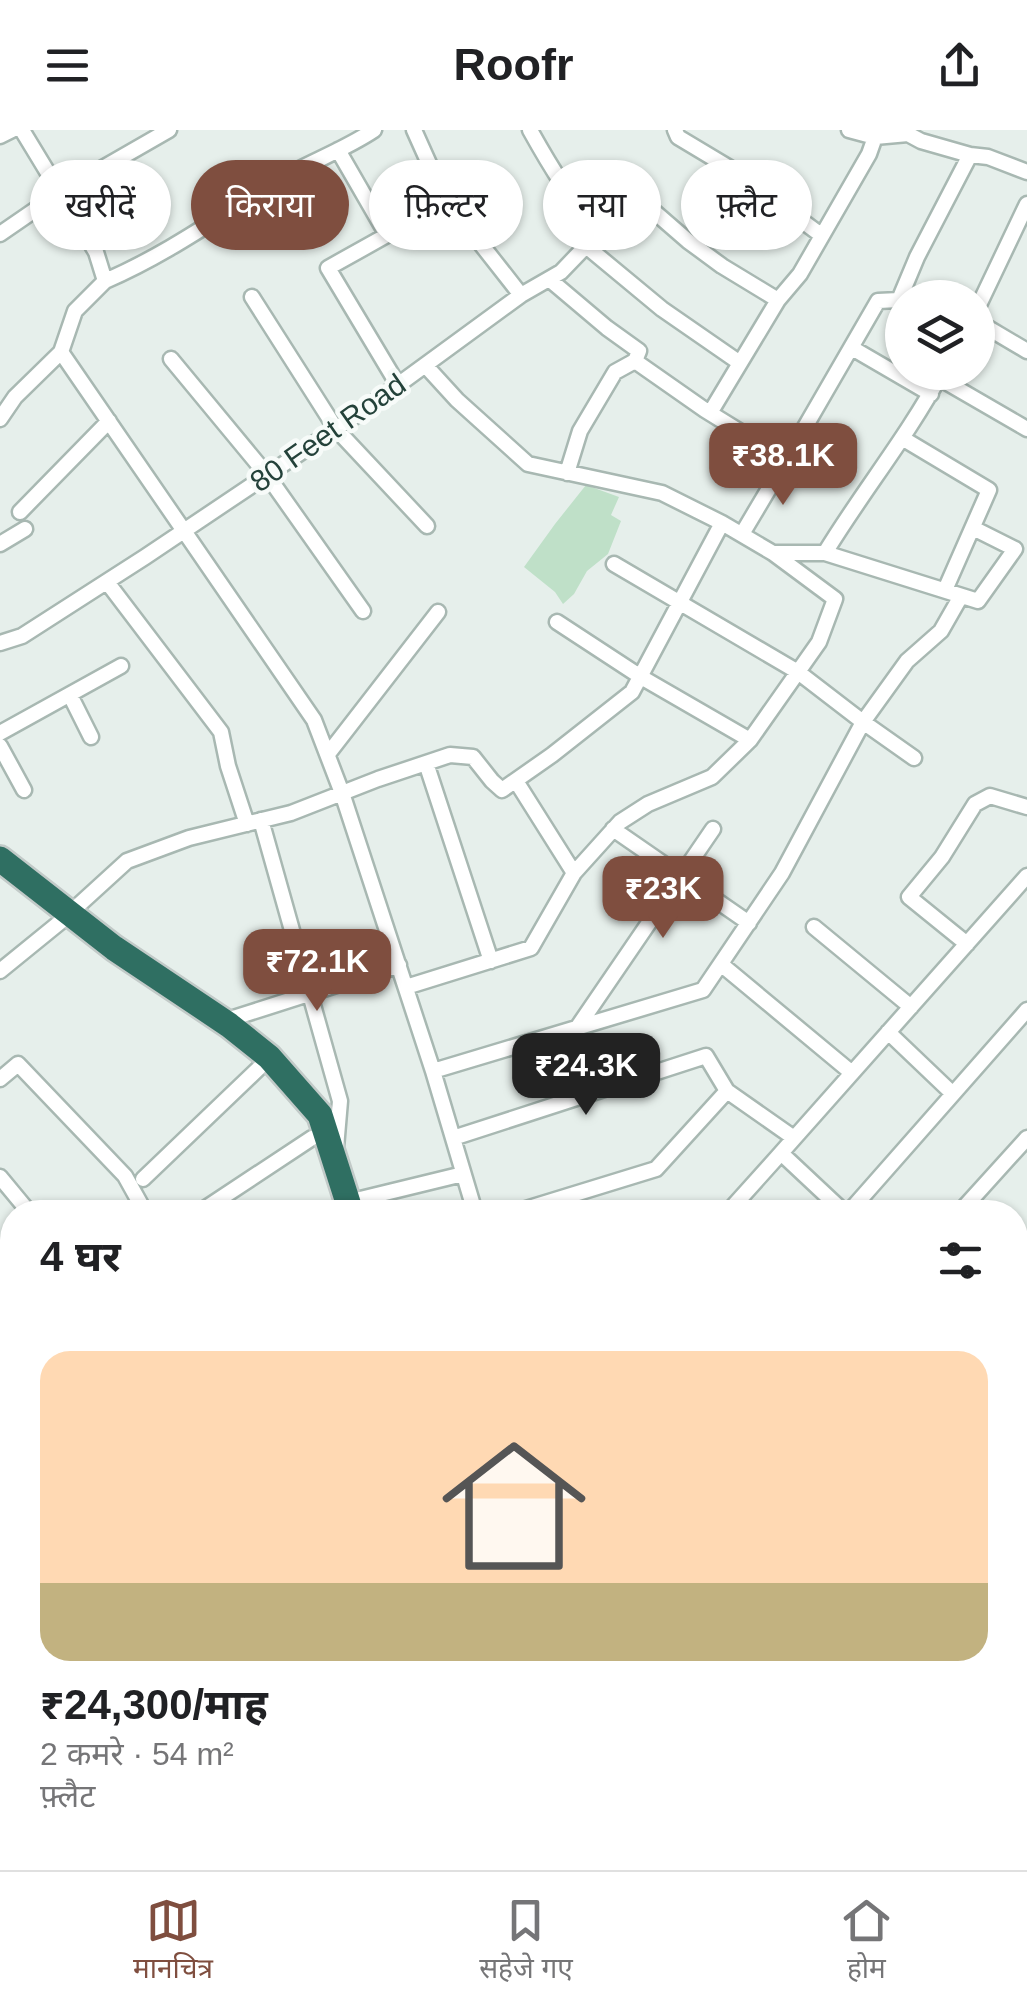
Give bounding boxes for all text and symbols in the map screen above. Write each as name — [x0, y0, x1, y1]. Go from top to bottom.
icon: menu — [40, 38, 95, 93]
icon: share — [932, 38, 987, 93]
text: Roofr — [454, 39, 573, 90]
chip: खरीदें — [30, 160, 171, 250]
chip: किराया — [191, 160, 349, 250]
chip: फ़िल्टर — [369, 160, 523, 250]
chip: नया — [543, 160, 661, 250]
chip: फ़्लैट — [681, 160, 812, 250]
map controls — [885, 280, 995, 390]
button: layers — [885, 280, 995, 390]
street label: 80 Feet Road — [244, 367, 412, 498]
pin: ₹38.1K — [702, 423, 864, 508]
text: ₹38.1K — [731, 437, 835, 473]
pin: ₹23K — [604, 856, 722, 941]
text: ₹23K — [624, 870, 702, 906]
pin: ₹72.1K — [236, 929, 398, 1014]
text: ₹72.1K — [265, 943, 369, 979]
pin: ₹24.3K — [505, 1033, 667, 1118]
text: ₹24.3K — [534, 1047, 638, 1083]
text: 4 घर — [40, 1233, 121, 1280]
icon: filters — [933, 1233, 988, 1288]
icon: home — [424, 1416, 604, 1596]
text: ₹24,300/माह — [40, 1681, 268, 1728]
text: 2 कमरे · 54 m² — [40, 1736, 234, 1772]
text: फ़्लैट — [40, 1778, 95, 1814]
tab: मानचित्र — [133, 1893, 213, 1989]
tab: सहेजे गए — [479, 1893, 573, 1989]
tab: होम — [839, 1893, 894, 1989]

